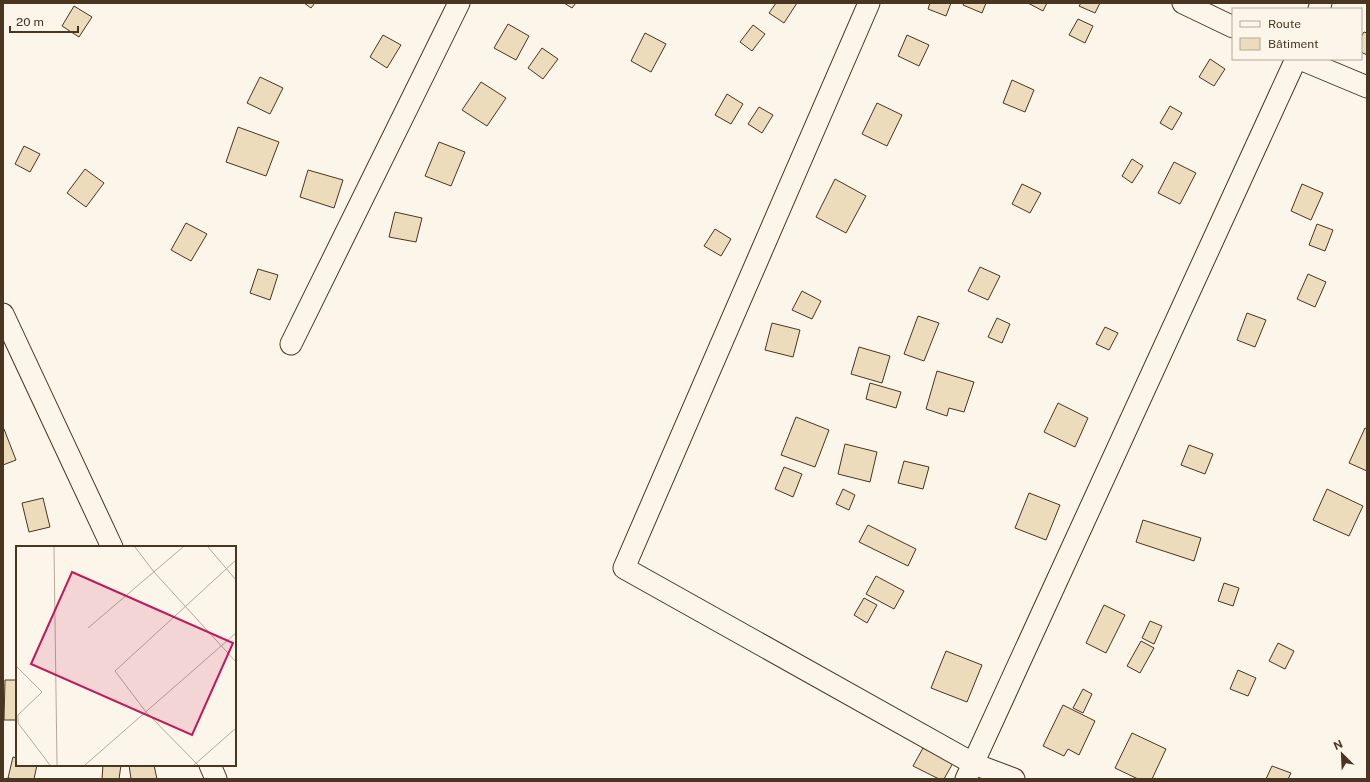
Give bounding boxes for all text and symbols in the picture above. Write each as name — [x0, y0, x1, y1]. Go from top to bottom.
scale bar — [10, 8, 78, 34]
legend — [1232, 8, 1362, 60]
text: 20 m — [16, 15, 44, 29]
text: Route — [1268, 17, 1301, 31]
text: Bâtiment — [1268, 37, 1319, 51]
inset map — [16, 546, 236, 766]
north arrow — [1322, 734, 1362, 774]
text: N — [1332, 738, 1344, 752]

